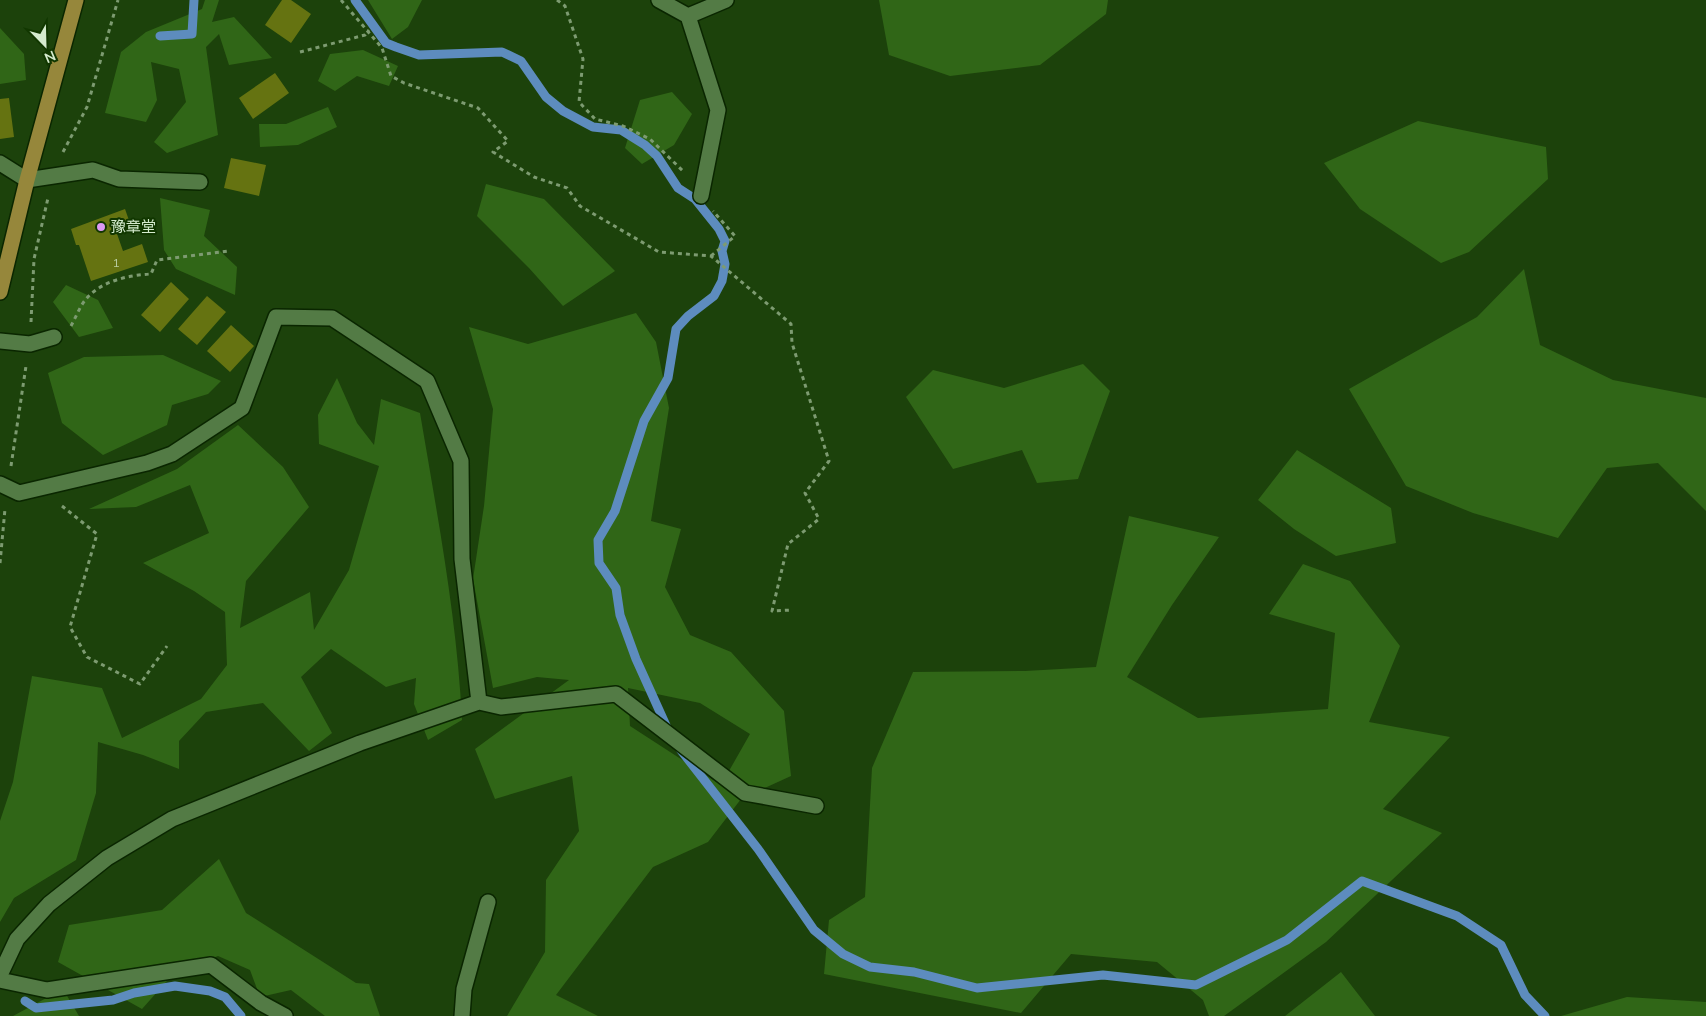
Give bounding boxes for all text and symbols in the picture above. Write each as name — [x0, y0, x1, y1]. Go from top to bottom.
north arrow — [20, 20, 70, 70]
text: N — [42, 47, 58, 67]
place label: 豫章堂 — [111, 217, 156, 236]
marker: 豫章堂 — [95, 221, 107, 233]
house number: 1 — [112, 255, 120, 270]

